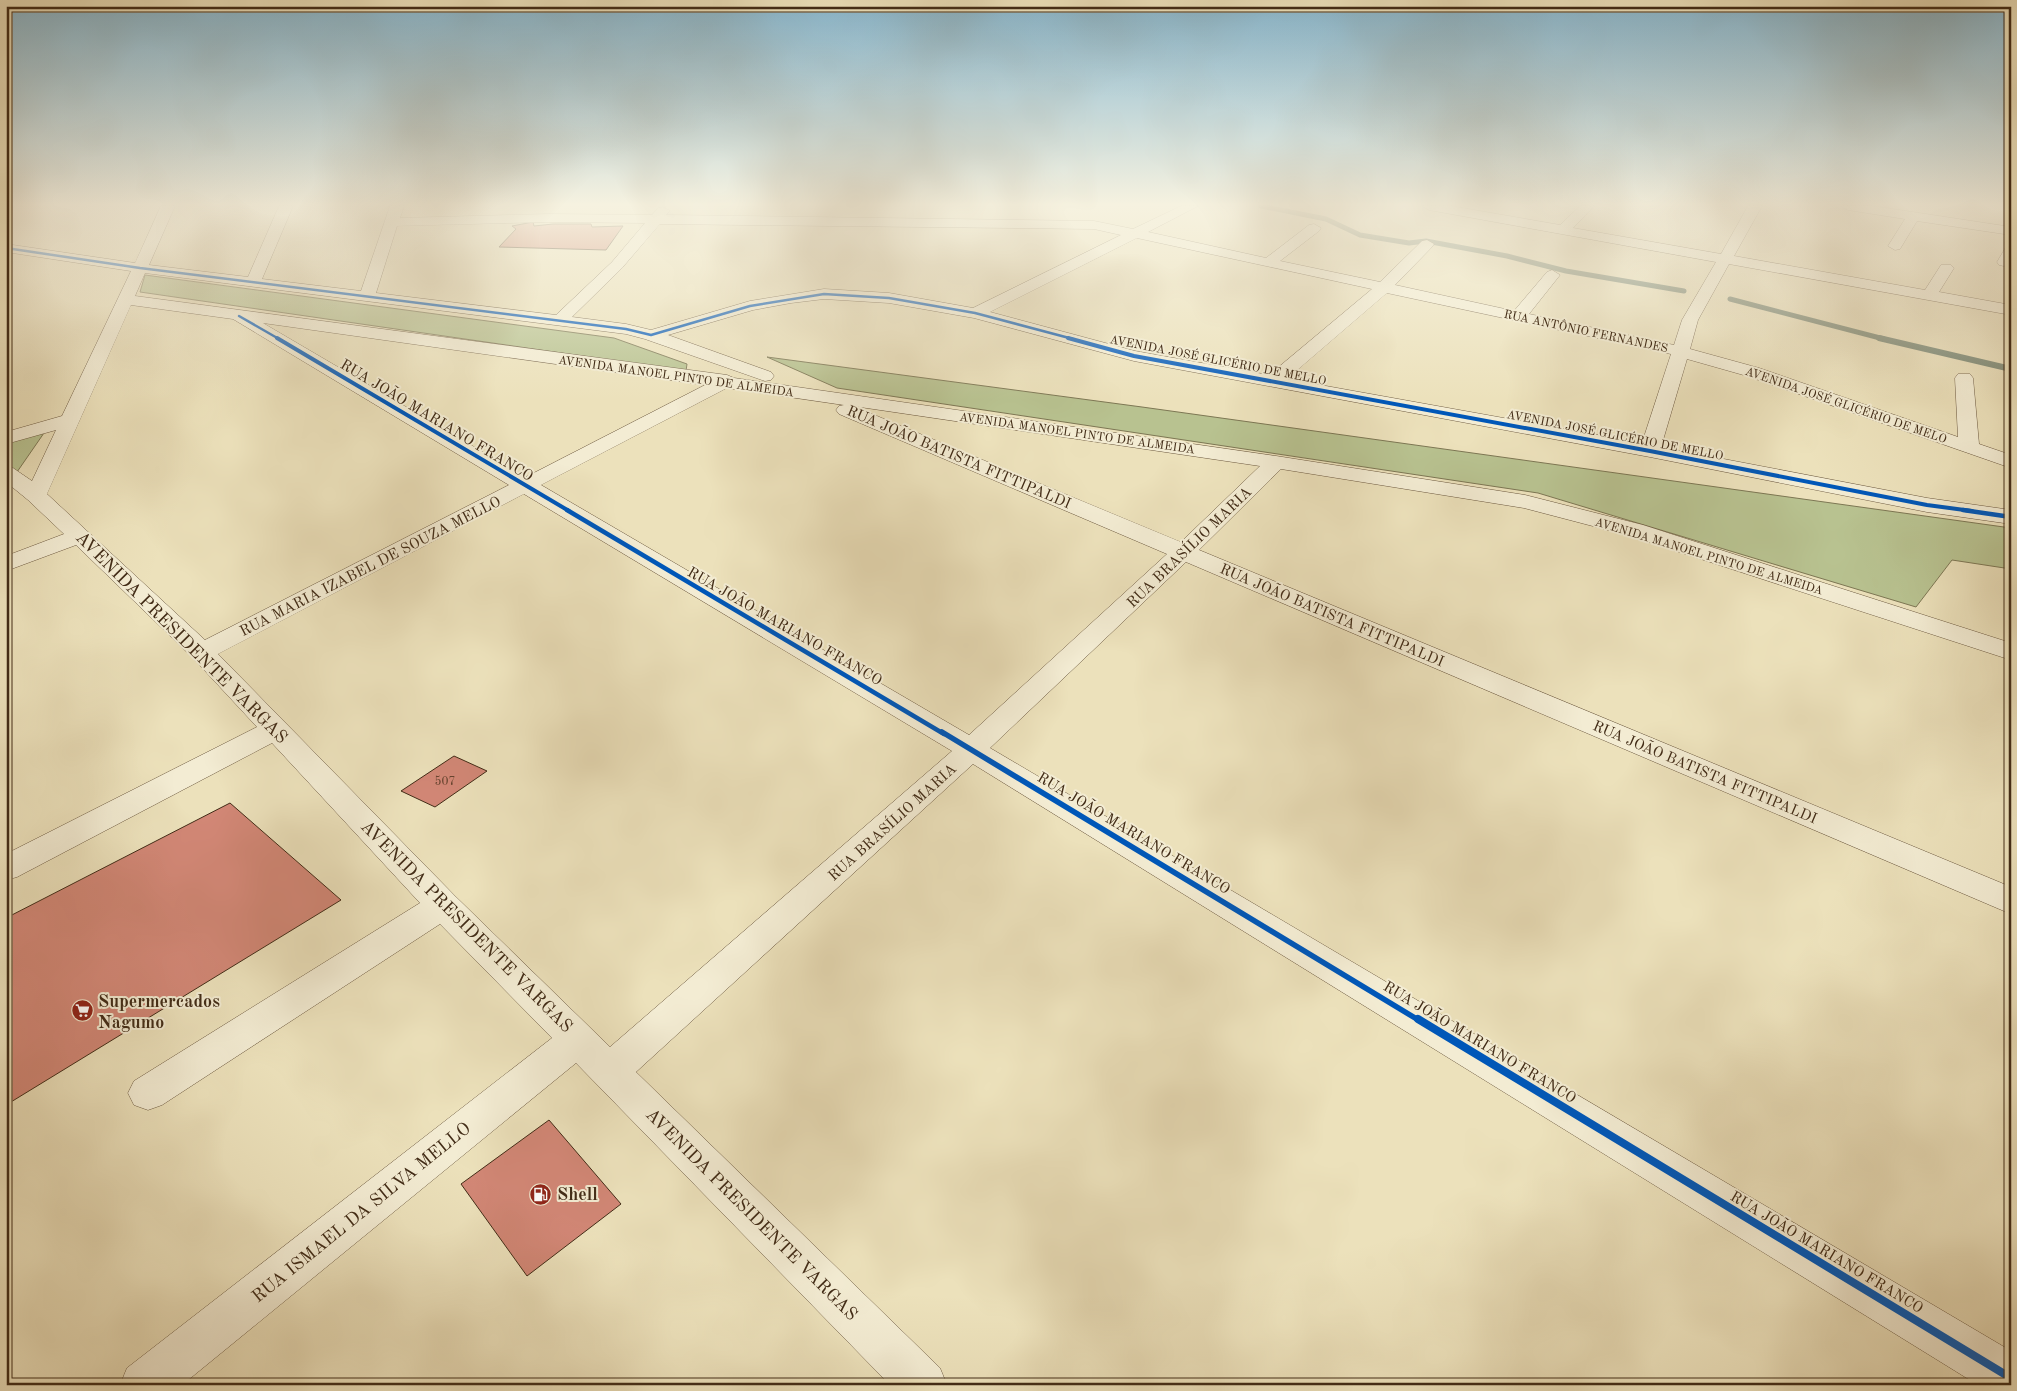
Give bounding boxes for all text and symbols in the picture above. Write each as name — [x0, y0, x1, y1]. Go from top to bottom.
street label: RUA ANTÔNIO FERNANDES — [1503, 306, 1670, 355]
street label: AVENIDA JOSÉ GLICÉRIO DE MELLO — [1108, 331, 1328, 388]
street label: AVENIDA MANOEL PINTO DE ALMEIDA — [557, 354, 794, 399]
street label: RUA JOÃO MARIANO FRANCO — [337, 355, 537, 485]
street label: AVENIDA JOSÉ GLICÉRIO DE MELO — [1743, 363, 1949, 446]
street label: RUA JOÃO BATISTA FITTIPALDI — [844, 401, 1074, 513]
street label: AVENIDA JOSÉ GLICÉRIO DE MELLO — [1505, 406, 1725, 463]
street label: AVENIDA MANOEL PINTO DE ALMEIDA — [958, 411, 1195, 456]
street label: RUA BRASÍLIO MARIA — [1123, 482, 1256, 611]
street label: RUA MARIA IZABEL DE SOUZA MELLO — [238, 495, 504, 640]
street label: AVENIDA MANOEL PINTO DE ALMEIDA — [1593, 516, 1824, 597]
street label: AVENIDA PRESIDENTE VARGAS — [72, 528, 291, 747]
street label: RUA JOÃO BATISTA FITTIPALDI — [1217, 559, 1447, 671]
street label: RUA JOÃO MARIANO FRANCO — [684, 563, 886, 689]
street label: RUA JOÃO BATISTA FITTIPALDI — [1590, 716, 1820, 828]
street label: RUA BRASÍLIO MARIA — [824, 759, 960, 884]
street label: RUA JOÃO MARIANO FRANCO — [1034, 768, 1234, 898]
house number: 507 — [435, 775, 455, 788]
street label: AVENIDA PRESIDENTE VARGAS — [357, 817, 576, 1036]
street label: RUA JOÃO MARIANO FRANCO — [1380, 977, 1580, 1107]
place label: Supermercados Nagumo — [98, 993, 220, 1032]
supermarket icon: Supermercados Nagumo — [70, 999, 94, 1023]
street label: AVENIDA PRESIDENTE VARGAS — [642, 1105, 861, 1324]
street label: RUA ISMAEL DA SILVA MELLO — [249, 1119, 474, 1306]
fuel station icon: Shell — [529, 1182, 553, 1206]
place label: Shell — [557, 1186, 598, 1204]
street label: RUA JOÃO MARIANO FRANCO — [1727, 1187, 1927, 1317]

